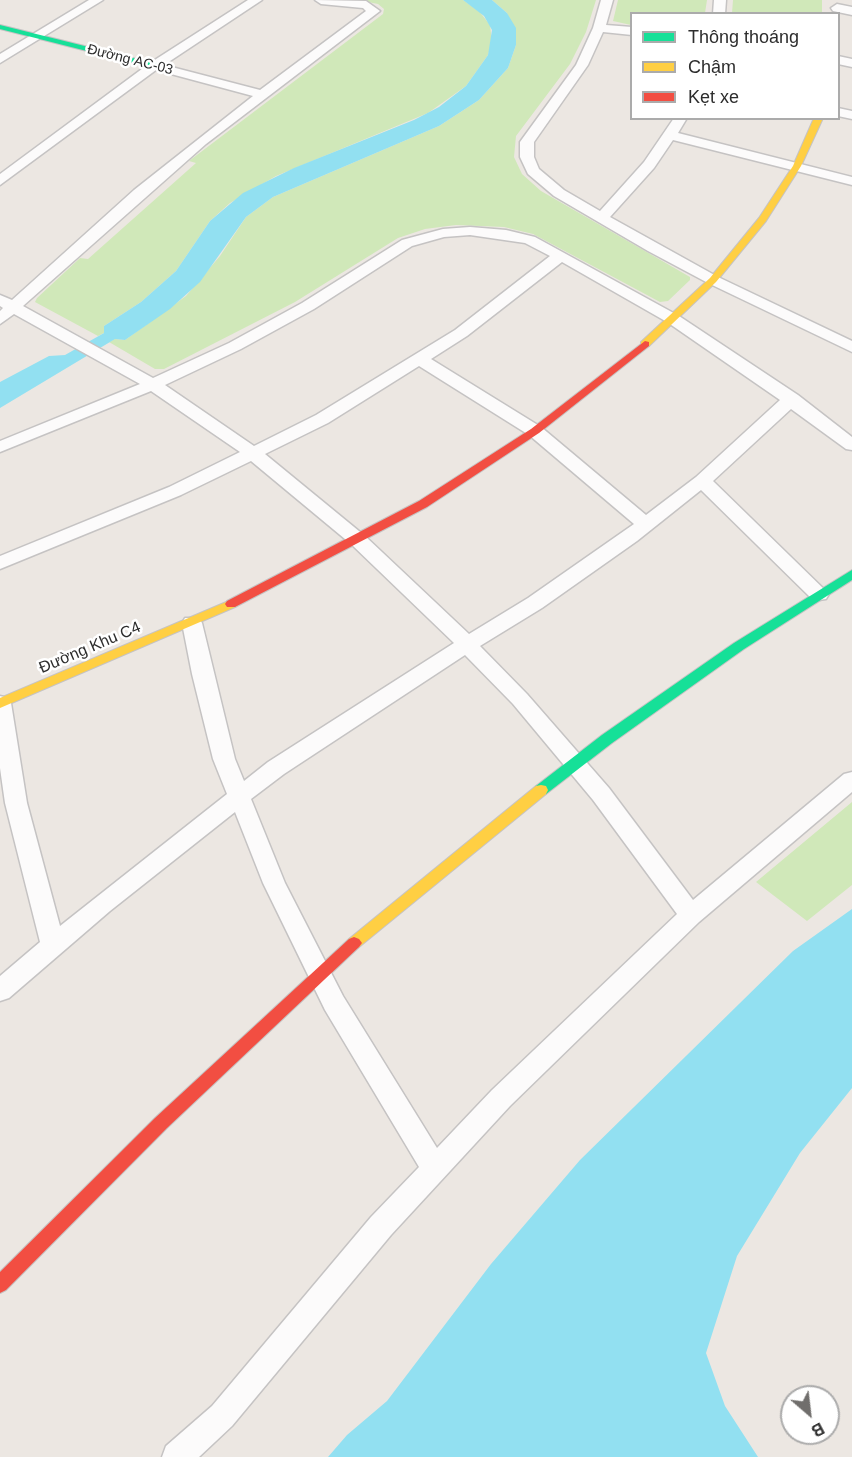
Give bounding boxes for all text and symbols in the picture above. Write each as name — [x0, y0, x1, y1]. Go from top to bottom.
legend — [630, 12, 840, 120]
text: Thông thoáng — [688, 27, 799, 47]
street label: Đường AC-03 — [85, 41, 175, 79]
text: Chậm — [688, 57, 736, 77]
text: Kẹt xe — [688, 87, 739, 107]
street label: Đường Khu C4 — [36, 618, 144, 678]
north arrow — [780, 1385, 840, 1445]
text: B — [809, 1419, 827, 1440]

